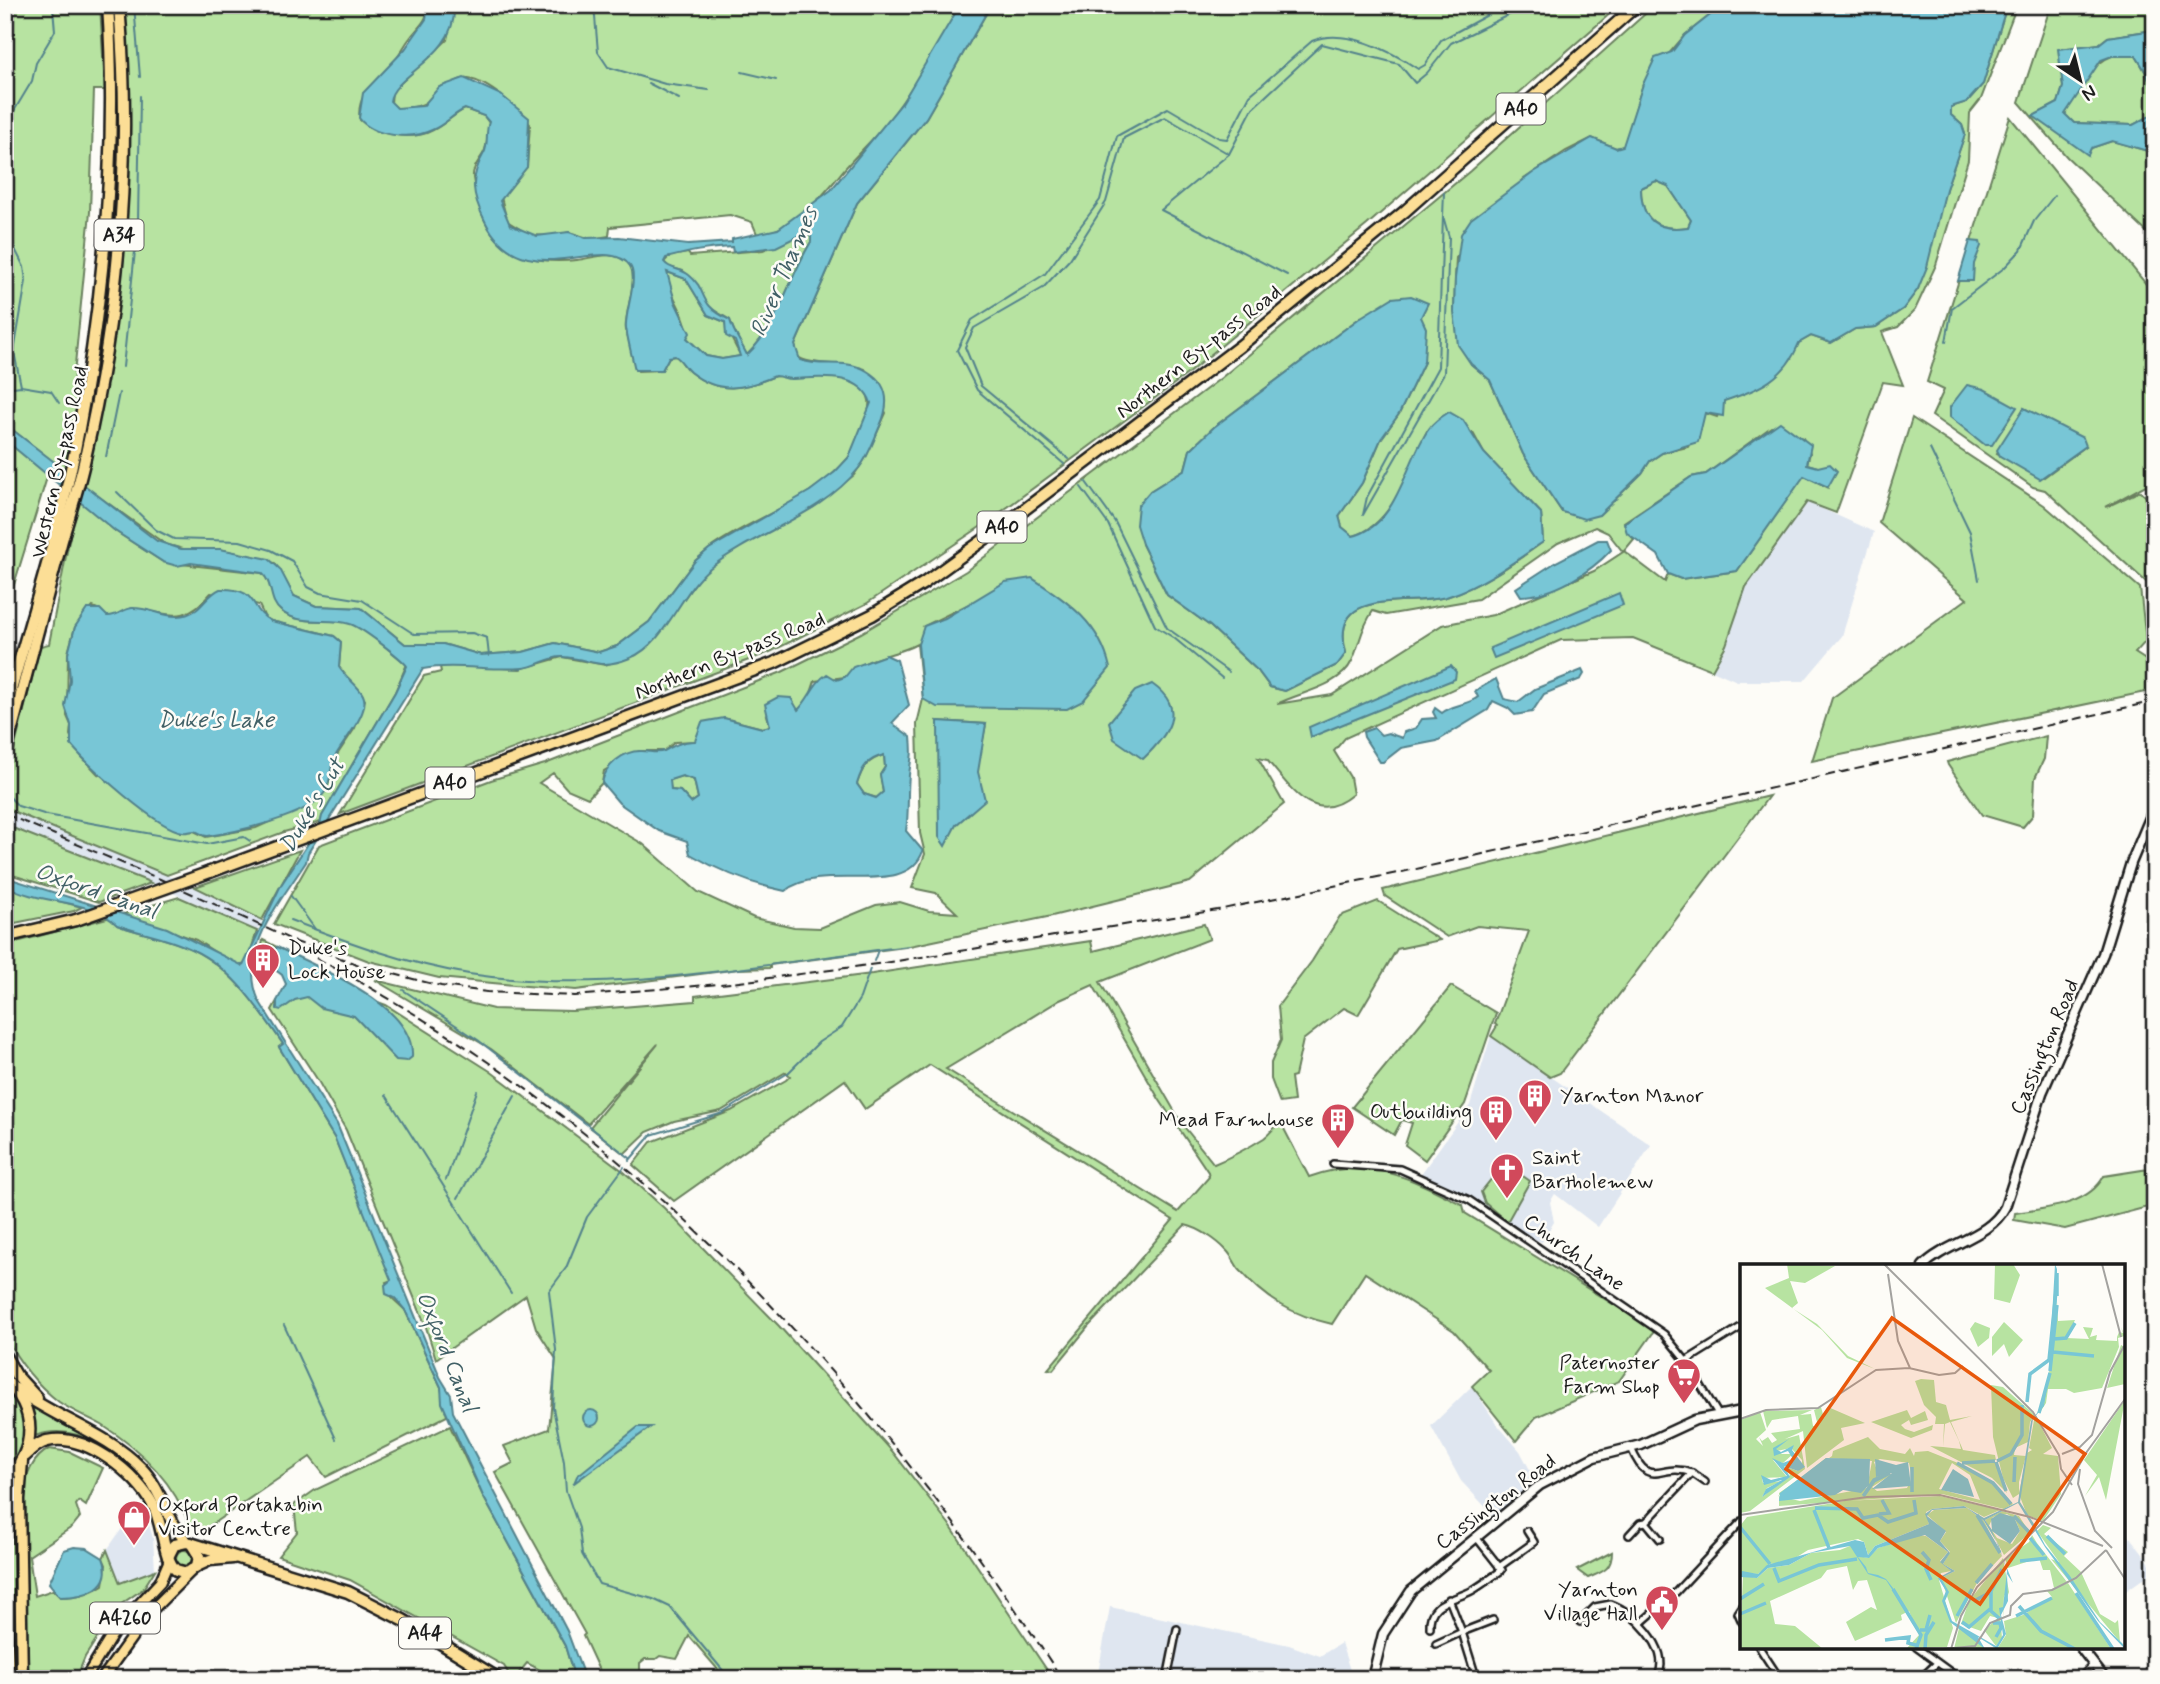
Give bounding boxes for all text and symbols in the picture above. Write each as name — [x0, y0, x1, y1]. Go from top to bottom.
north arrow — [2044, 46, 2114, 116]
text: N — [2077, 79, 2101, 107]
road number: A40 — [1496, 94, 1546, 124]
water label: River Thames — [744, 201, 826, 341]
road number: A34 — [94, 219, 144, 250]
street label: Northern By-pass Road — [1111, 279, 1287, 425]
street label: Western By-pass Road — [24, 363, 96, 561]
road number: A40 — [978, 512, 1026, 542]
street label: Northern By-pass Road — [631, 605, 829, 707]
water label: Duke's Lake — [158, 706, 276, 736]
water label: Duke's Cut — [273, 750, 355, 859]
road number: A40 — [426, 768, 475, 798]
water label: Oxford Canal — [30, 857, 163, 930]
place label: Duke's Lock House — [288, 934, 385, 986]
building icon: Duke's Lock House — [244, 941, 282, 990]
street label: Cassington Road — [2004, 975, 2088, 1120]
building icon: Yarnton Manor — [1516, 1077, 1554, 1126]
place label: Yarnton Manor — [1560, 1082, 1704, 1110]
building icon: Outbuilding — [1477, 1093, 1515, 1142]
place label: Outbuilding — [1370, 1098, 1472, 1127]
building icon: Mead Farmhouse — [1319, 1101, 1357, 1150]
place label: Mead Farmhouse — [1159, 1106, 1314, 1134]
place label: Saint Bartholemew — [1532, 1144, 1653, 1196]
church icon: Saint Bartholemew — [1488, 1151, 1526, 1200]
street label: Church Lane — [1518, 1208, 1630, 1298]
inset map — [1740, 1264, 2125, 1649]
water label: Oxford Canal — [406, 1287, 485, 1420]
place label: Paternoster Farm Shop — [1559, 1349, 1660, 1401]
supermarket icon: Paternoster Farm Shop — [1665, 1356, 1703, 1405]
street label: Cassington Road — [1430, 1447, 1563, 1558]
place label: Oxford Portakabin Visitor Centre — [158, 1491, 323, 1543]
shop icon: Oxford Portakabin Visitor Centre — [115, 1498, 153, 1547]
place label: Yarnton Village Hall — [1544, 1576, 1638, 1628]
public building icon: Yarnton Village Hall — [1643, 1583, 1681, 1632]
road number: A4260 — [90, 1602, 160, 1634]
road number: A44 — [399, 1618, 451, 1648]

